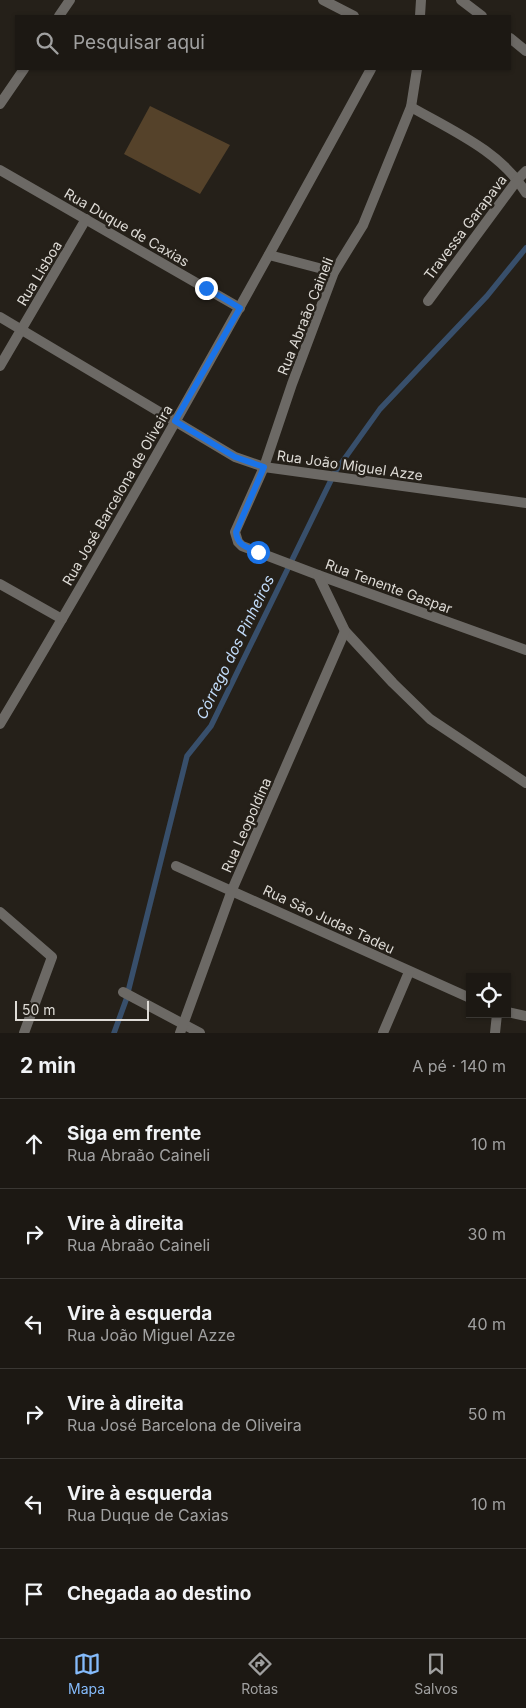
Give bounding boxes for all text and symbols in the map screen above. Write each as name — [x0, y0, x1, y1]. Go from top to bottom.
search box — [15, 15, 511, 70]
icon: search — [33, 29, 61, 57]
text: Pesquisar aqui — [73, 31, 205, 54]
street label: Travessa Garapava — [420, 171, 510, 283]
street label: Rua Duque de Caxias — [61, 184, 193, 270]
street label: Rua Lisboa — [13, 237, 65, 309]
street label: Rua Abraão Caineli — [274, 255, 336, 377]
route end — [195, 277, 218, 300]
street label: Rua José Barcelona de Oliveira — [58, 402, 176, 588]
street label: Rua João Miguel Azze — [276, 446, 424, 484]
route start — [247, 541, 270, 564]
street label: Rua Tenente Gaspar — [323, 555, 455, 617]
water label: Córrego dos Pinheiros — [192, 572, 278, 722]
street label: Rua Leopoldina — [217, 775, 275, 875]
street label: Rua São Judas Tadeu — [261, 881, 397, 957]
map controls — [466, 973, 511, 1018]
button: locate — [466, 973, 511, 1018]
scale bar — [15, 998, 149, 1021]
text: 50 m — [22, 1001, 56, 1018]
text: 2 min — [20, 1053, 76, 1078]
text: A pé · 140 m — [412, 1056, 506, 1076]
text: Siga em frente — [67, 1122, 201, 1145]
icon: ahead — [20, 1130, 48, 1158]
text: 10 m — [471, 1134, 506, 1154]
text: Rua Abraão Caineli — [67, 1145, 210, 1165]
text: Vire à direita — [67, 1212, 184, 1235]
icon: right — [20, 1220, 48, 1248]
text: 30 m — [468, 1224, 506, 1244]
text: Rua Abraão Caineli — [67, 1235, 210, 1255]
text: Vire à esquerda — [67, 1302, 212, 1325]
icon: left — [20, 1310, 48, 1338]
text: 40 m — [467, 1314, 506, 1334]
text: Rua João Miguel Azze — [67, 1325, 235, 1345]
text: Vire à direita — [67, 1392, 184, 1415]
icon: right — [20, 1400, 48, 1428]
text: 50 m — [468, 1404, 506, 1424]
text: Rua José Barcelona de Oliveira — [67, 1415, 302, 1435]
text: Vire à esquerda — [67, 1482, 212, 1505]
icon: left — [20, 1490, 48, 1518]
text: 10 m — [471, 1494, 506, 1514]
text: Rua Duque de Caxias — [67, 1505, 229, 1525]
icon: arrive — [20, 1580, 48, 1608]
text: Chegada ao destino — [67, 1582, 251, 1605]
tab: Mapa — [68, 1650, 105, 1697]
tab: Rotas — [241, 1650, 278, 1697]
tab: Salvos — [414, 1650, 458, 1697]

